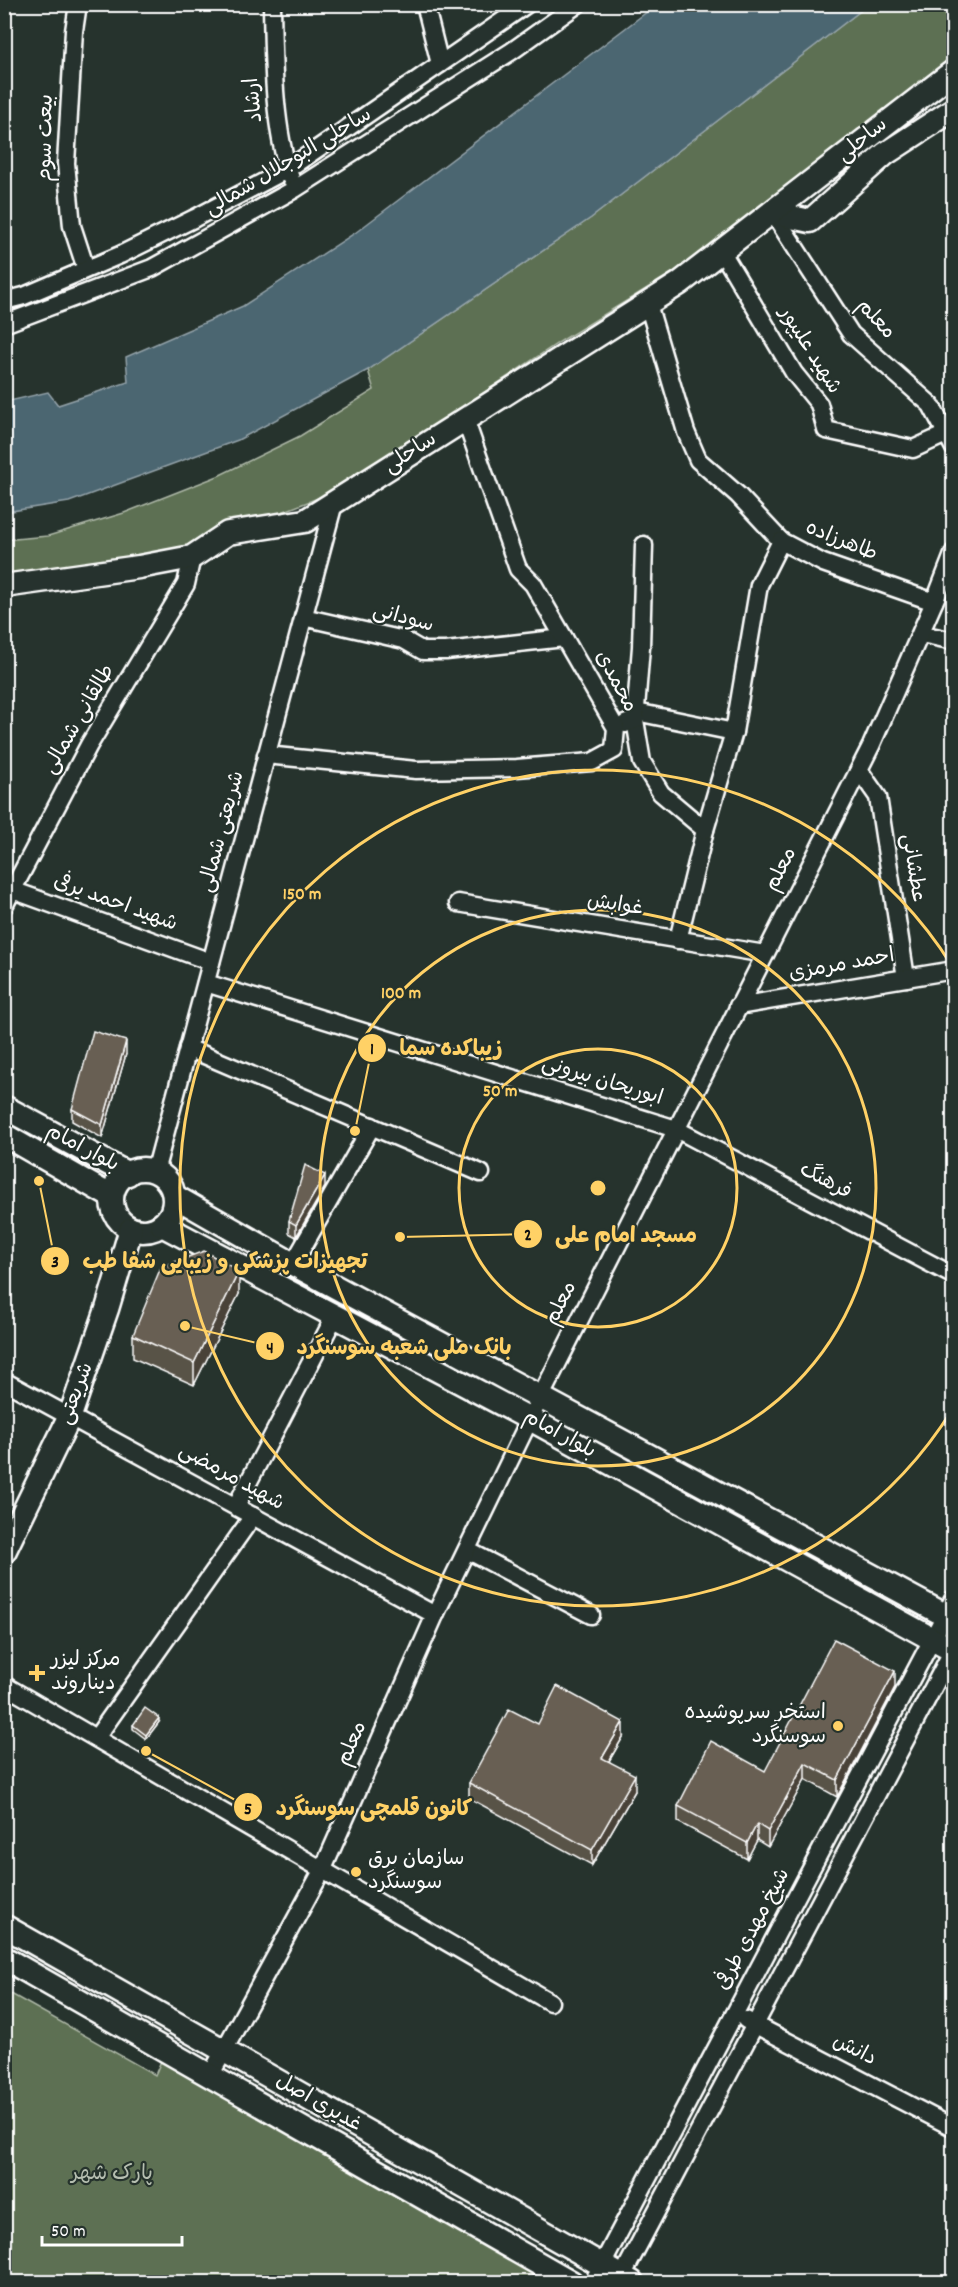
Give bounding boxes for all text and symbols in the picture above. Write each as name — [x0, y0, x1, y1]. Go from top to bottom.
street label: ارشاد — [238, 76, 272, 124]
street label: بیعت سوم — [31, 94, 63, 182]
street label: ساحلی البوجلال شمالی — [200, 101, 378, 225]
street label: ساحلی — [831, 111, 895, 171]
street label: معلم — [848, 293, 902, 347]
street label: شهید علیپور — [769, 300, 848, 401]
street label: ساحلی — [379, 426, 443, 482]
street label: طاهرزاده — [800, 514, 882, 570]
street label: سودانی — [369, 596, 437, 642]
street label: محمدی — [586, 646, 644, 718]
street label: طالقانی شمالی — [36, 659, 124, 781]
street label: شریعتی شمالی — [192, 768, 254, 896]
street label: عطشانی — [892, 832, 932, 904]
street label: معلم — [758, 843, 806, 897]
street label: شهید احمد یرفی — [49, 866, 182, 940]
text: 150 m — [283, 883, 321, 908]
street label: غوابش — [585, 887, 645, 925]
street label: احمد مرمزی — [787, 942, 897, 990]
text: 100 m — [381, 982, 421, 1007]
callout: زیباکده سما — [357, 1028, 514, 1068]
text: زیباکده سما — [400, 1035, 503, 1066]
text: 1 — [370, 1038, 374, 1063]
street label: ابوریحان بیرونی — [538, 1049, 666, 1115]
text: 50 m — [483, 1080, 517, 1105]
street label: بلوار امام — [40, 1117, 124, 1181]
street label: فرهنگ — [793, 1156, 857, 1208]
centre of rings — [588, 1178, 608, 1198]
callout: مسجد امام علی — [513, 1214, 709, 1254]
text: مسجد امام علی — [555, 1222, 697, 1253]
text: 2 — [524, 1224, 532, 1249]
callout: تجهیزات پزشکی و زیبایی شفا طب — [40, 1241, 379, 1281]
text: تجهیزات پزشکی و زیبایی شفا طب — [83, 1248, 368, 1279]
text: 3 — [51, 1251, 59, 1276]
street label: معلم — [538, 1277, 586, 1331]
callout: بانک ملی شعبه سوسنگرد — [255, 1326, 524, 1366]
text: بانک ملی شعبه سوسنگرد — [296, 1333, 512, 1365]
text: 4 — [266, 1337, 274, 1362]
street label: شریعتی — [51, 1359, 103, 1429]
street label: بلوار امام — [517, 1403, 601, 1467]
street label: شهید مرمضی — [173, 1437, 289, 1519]
place label: مرکز لیزر دیناروند — [49, 1646, 121, 1700]
marker: مرکز لیزر دیناروند — [28, 1664, 46, 1682]
place label: استخر سرپوشیده سوسنگرد — [684, 1699, 826, 1753]
street label: معلم — [330, 1717, 376, 1771]
marker: استخر سرپوشیده سوسنگرد — [831, 1719, 845, 1733]
callout: کانون قلمچی سوسنگرد — [233, 1787, 484, 1827]
text: کانون قلمچی سوسنگرد — [276, 1794, 472, 1826]
text: 5 — [244, 1798, 252, 1823]
place label: سازمان برق سوسنگرد — [368, 1845, 464, 1899]
street label: شیخ مهدی طرفی — [707, 1863, 799, 1996]
marker: سازمان برق سوسنگرد — [349, 1865, 363, 1879]
street label: دانش — [827, 2027, 881, 2075]
street label: غدیری اصل — [269, 2067, 367, 2141]
park label: پارک شهر — [69, 2160, 153, 2190]
scale bar — [42, 2209, 182, 2247]
text: 50 m — [51, 2220, 86, 2245]

